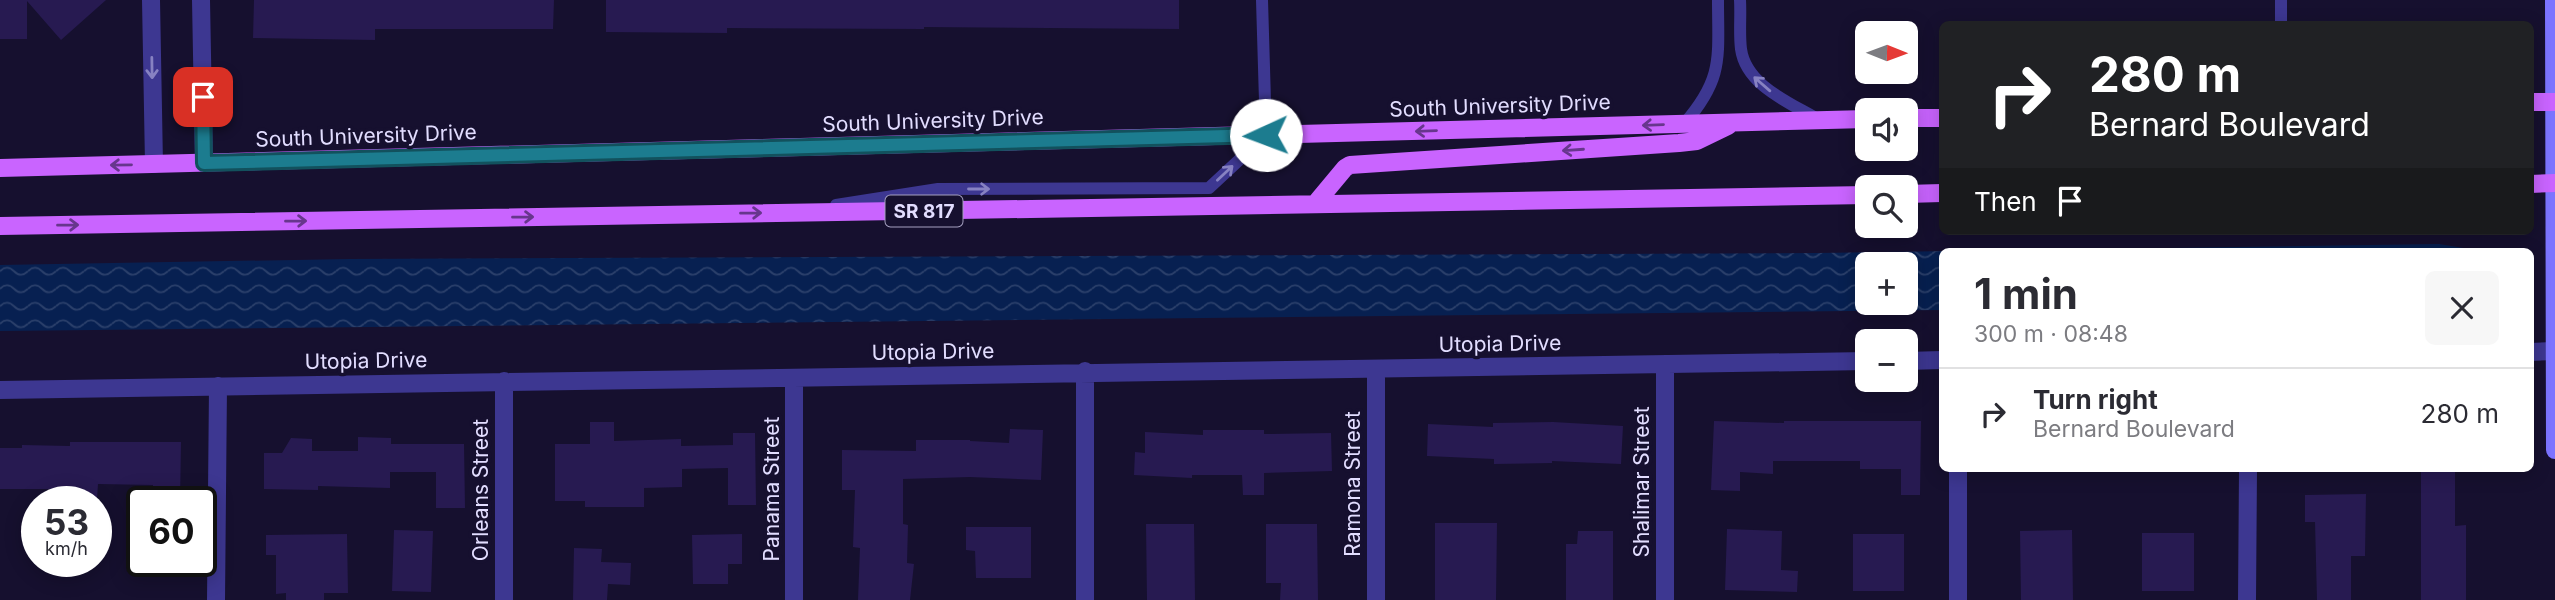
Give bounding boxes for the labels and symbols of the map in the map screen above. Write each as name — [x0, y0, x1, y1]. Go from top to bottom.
north arrow — [1855, 21, 1918, 84]
one-way arrow — [145, 56, 159, 79]
pin — [173, 67, 233, 127]
one-way arrow — [1754, 76, 1772, 92]
street label: South University Drive — [1389, 89, 1611, 122]
position arrow — [1229, 98, 1303, 172]
street label: South University Drive — [822, 104, 1044, 137]
one-way arrow — [1642, 118, 1665, 132]
street label: South University Drive — [255, 119, 477, 152]
one-way arrow — [1415, 124, 1438, 138]
one-way arrow — [1562, 144, 1585, 157]
one-way arrow — [110, 158, 133, 172]
one-way arrow — [1216, 165, 1234, 181]
one-way arrow — [968, 182, 991, 196]
road number: SR 817 — [886, 196, 962, 226]
one-way arrow — [739, 207, 762, 220]
one-way arrow — [511, 210, 534, 224]
one-way arrow — [284, 214, 307, 228]
one-way arrow — [56, 218, 79, 232]
street label: Utopia Drive — [1438, 330, 1562, 357]
street label: Utopia Drive — [871, 338, 995, 365]
street label: Utopia Drive — [304, 347, 428, 374]
street label: Shalimar Street — [1629, 406, 1654, 558]
street label: Ramona Street — [1340, 411, 1365, 557]
street label: Panama Street — [759, 416, 784, 561]
street label: Orleans Street — [468, 419, 493, 561]
speed limit sign: 60 — [126, 486, 217, 577]

